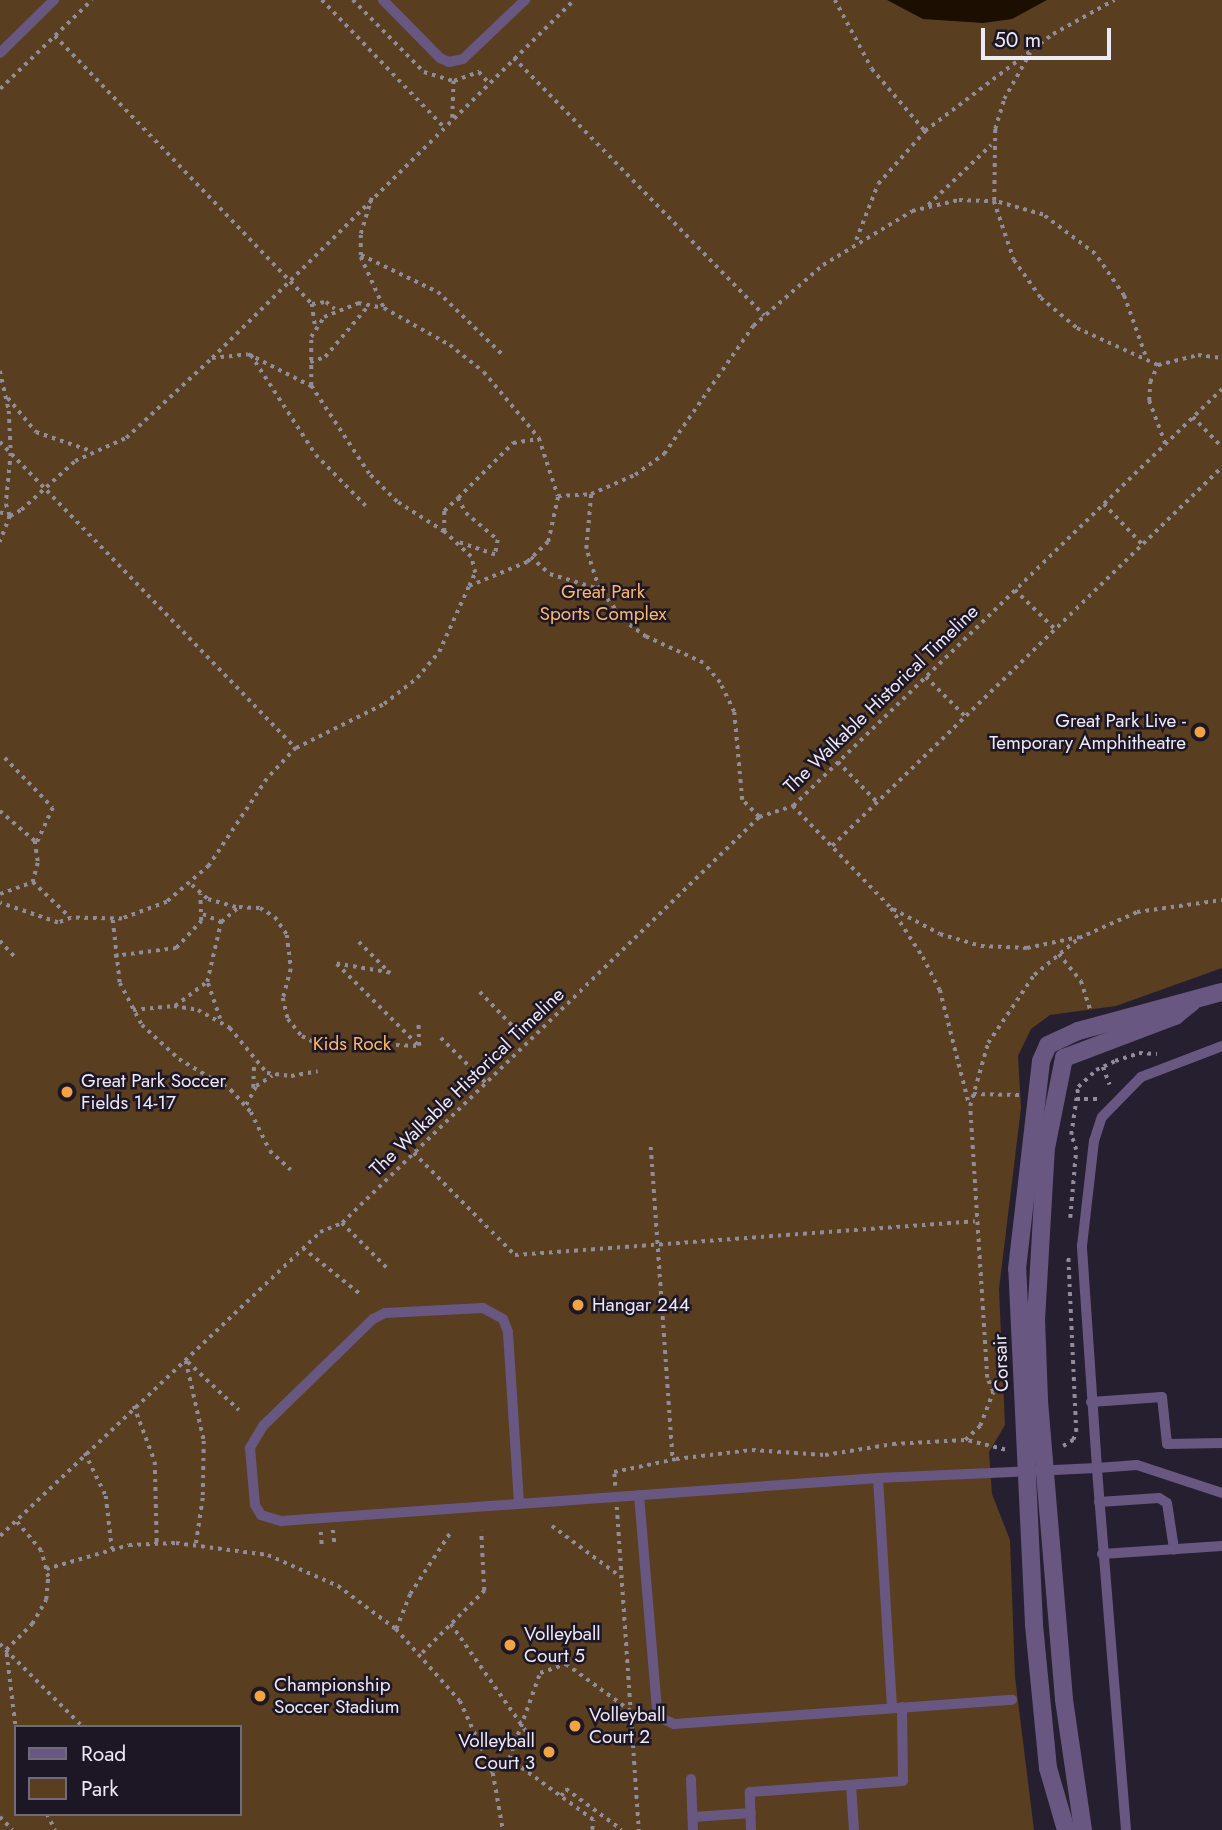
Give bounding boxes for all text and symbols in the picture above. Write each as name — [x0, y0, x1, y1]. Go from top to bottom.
scale bar — [984, 14, 1114, 58]
text: 50 m — [994, 25, 1041, 55]
park label: Great Park Sports Complex — [540, 581, 666, 625]
street label: The Walkable Historical Timeline — [779, 600, 983, 798]
place label: Great Park Live - Temporary Amphitheatre — [989, 710, 1186, 754]
marker: Great Park Live - Temporary Amphitheatre — [1192, 724, 1208, 740]
street label: The Walkable Historical Timeline — [365, 983, 569, 1181]
park label: Kids Rock — [313, 1033, 391, 1055]
place label: Great Park Soccer Fields 14-17 — [81, 1070, 226, 1114]
marker: Great Park Soccer Fields 14-17 — [59, 1084, 75, 1100]
place label: Hangar 244 — [592, 1294, 690, 1316]
marker: Hangar 244 — [570, 1297, 586, 1313]
street label: Corsair — [989, 1334, 1013, 1392]
place label: Volleyball Court 5 — [524, 1623, 601, 1667]
marker: Volleyball Court 5 — [502, 1637, 518, 1653]
place label: Championship Soccer Stadium — [274, 1674, 400, 1718]
marker: Championship Soccer Stadium — [252, 1688, 268, 1704]
place label: Volleyball Court 2 — [589, 1704, 666, 1748]
marker: Volleyball Court 2 — [567, 1718, 583, 1734]
legend — [14, 1725, 242, 1816]
place label: Volleyball Court 3 — [458, 1730, 535, 1774]
text: Road — [81, 1739, 126, 1769]
marker: Volleyball Court 3 — [541, 1744, 557, 1760]
text: Park — [81, 1774, 118, 1804]

